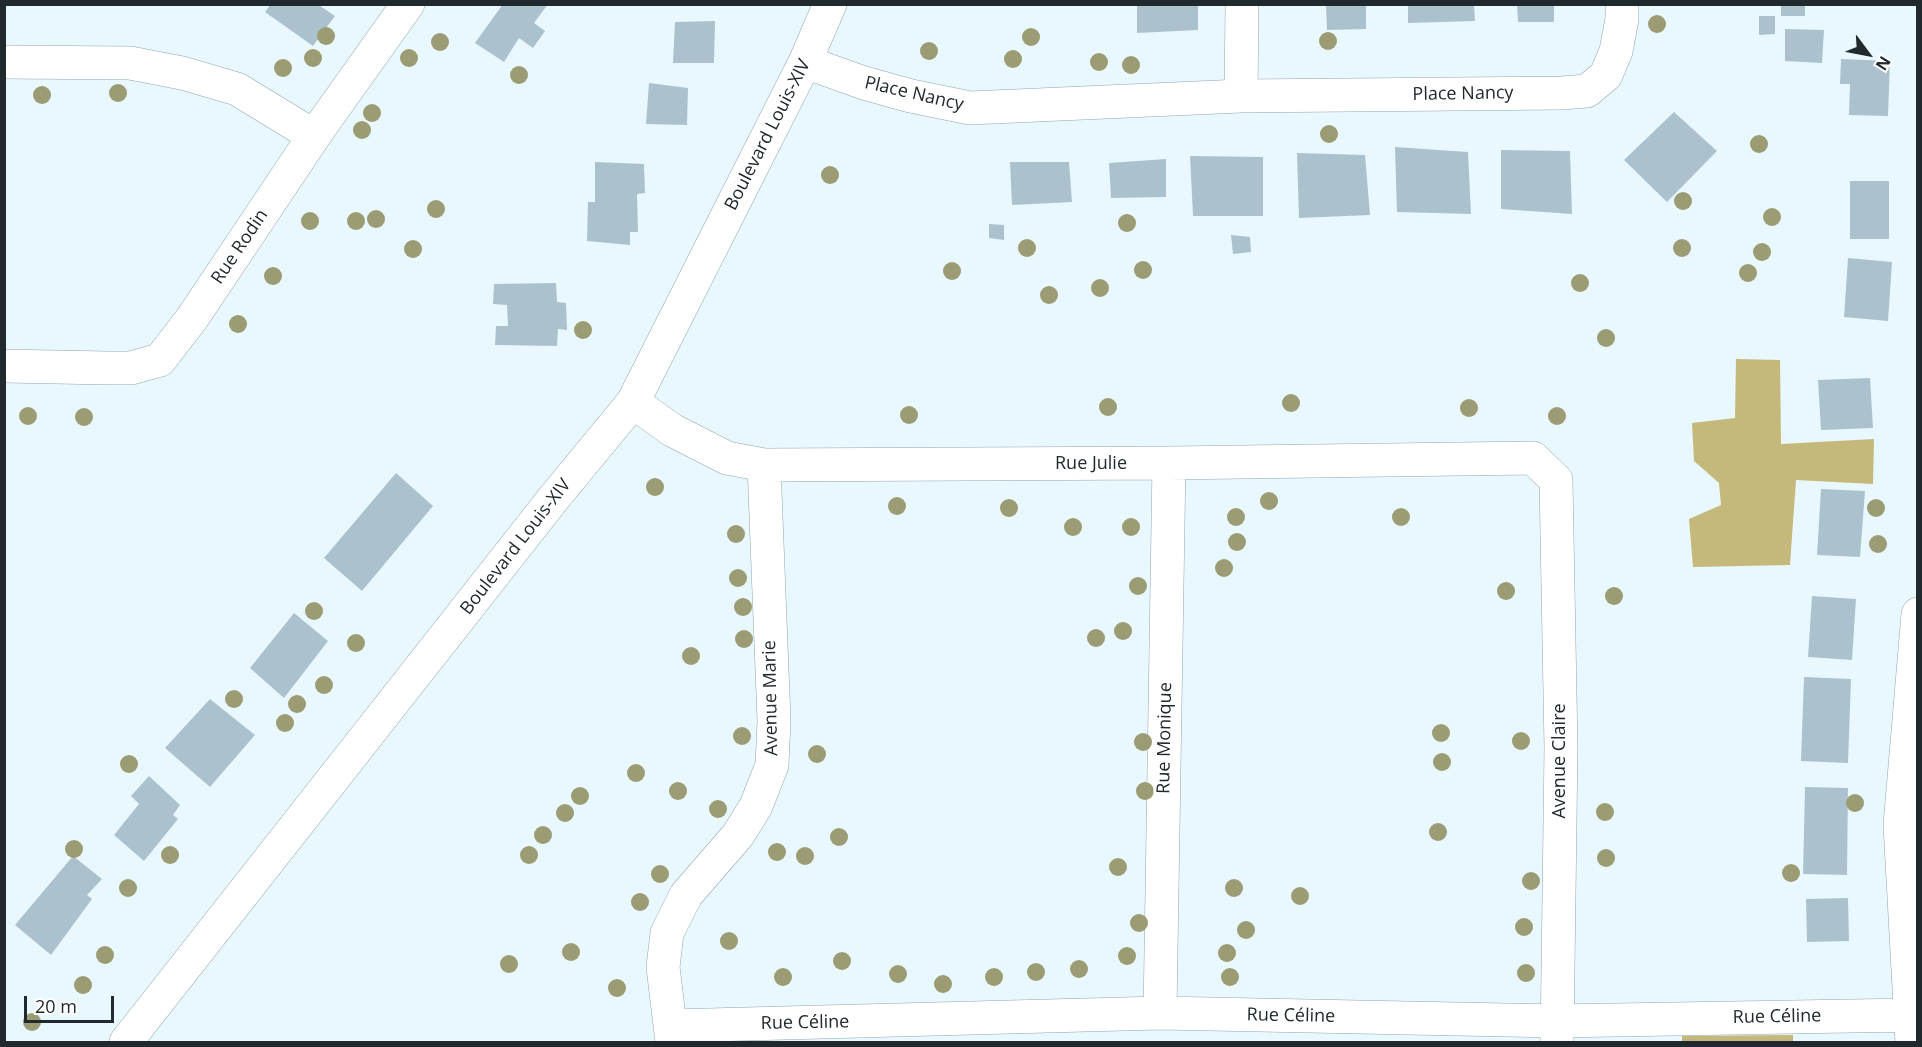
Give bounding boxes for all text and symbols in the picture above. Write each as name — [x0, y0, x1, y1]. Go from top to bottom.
north arrow — [1838, 24, 1898, 84]
text: N — [1870, 52, 1896, 75]
street label: Boulevard Louis-XIV — [721, 56, 815, 214]
street label: Place Nancy — [862, 72, 966, 116]
street label: Place Nancy — [1412, 82, 1514, 106]
street label: Rue Rodin — [207, 206, 273, 288]
street label: Rue Julie — [1055, 453, 1127, 475]
street label: Boulevard Louis-XIV — [456, 475, 576, 619]
street label: Avenue Marie — [759, 640, 783, 756]
street label: Rue Monique — [1153, 682, 1177, 794]
street label: Avenue Claire — [1549, 703, 1571, 819]
scale bar — [27, 984, 117, 1022]
text: 20 m — [35, 994, 77, 1018]
street label: Rue Céline — [1247, 1004, 1335, 1028]
street label: Rue Céline — [1733, 1005, 1821, 1029]
street label: Rue Céline — [761, 1011, 849, 1035]

